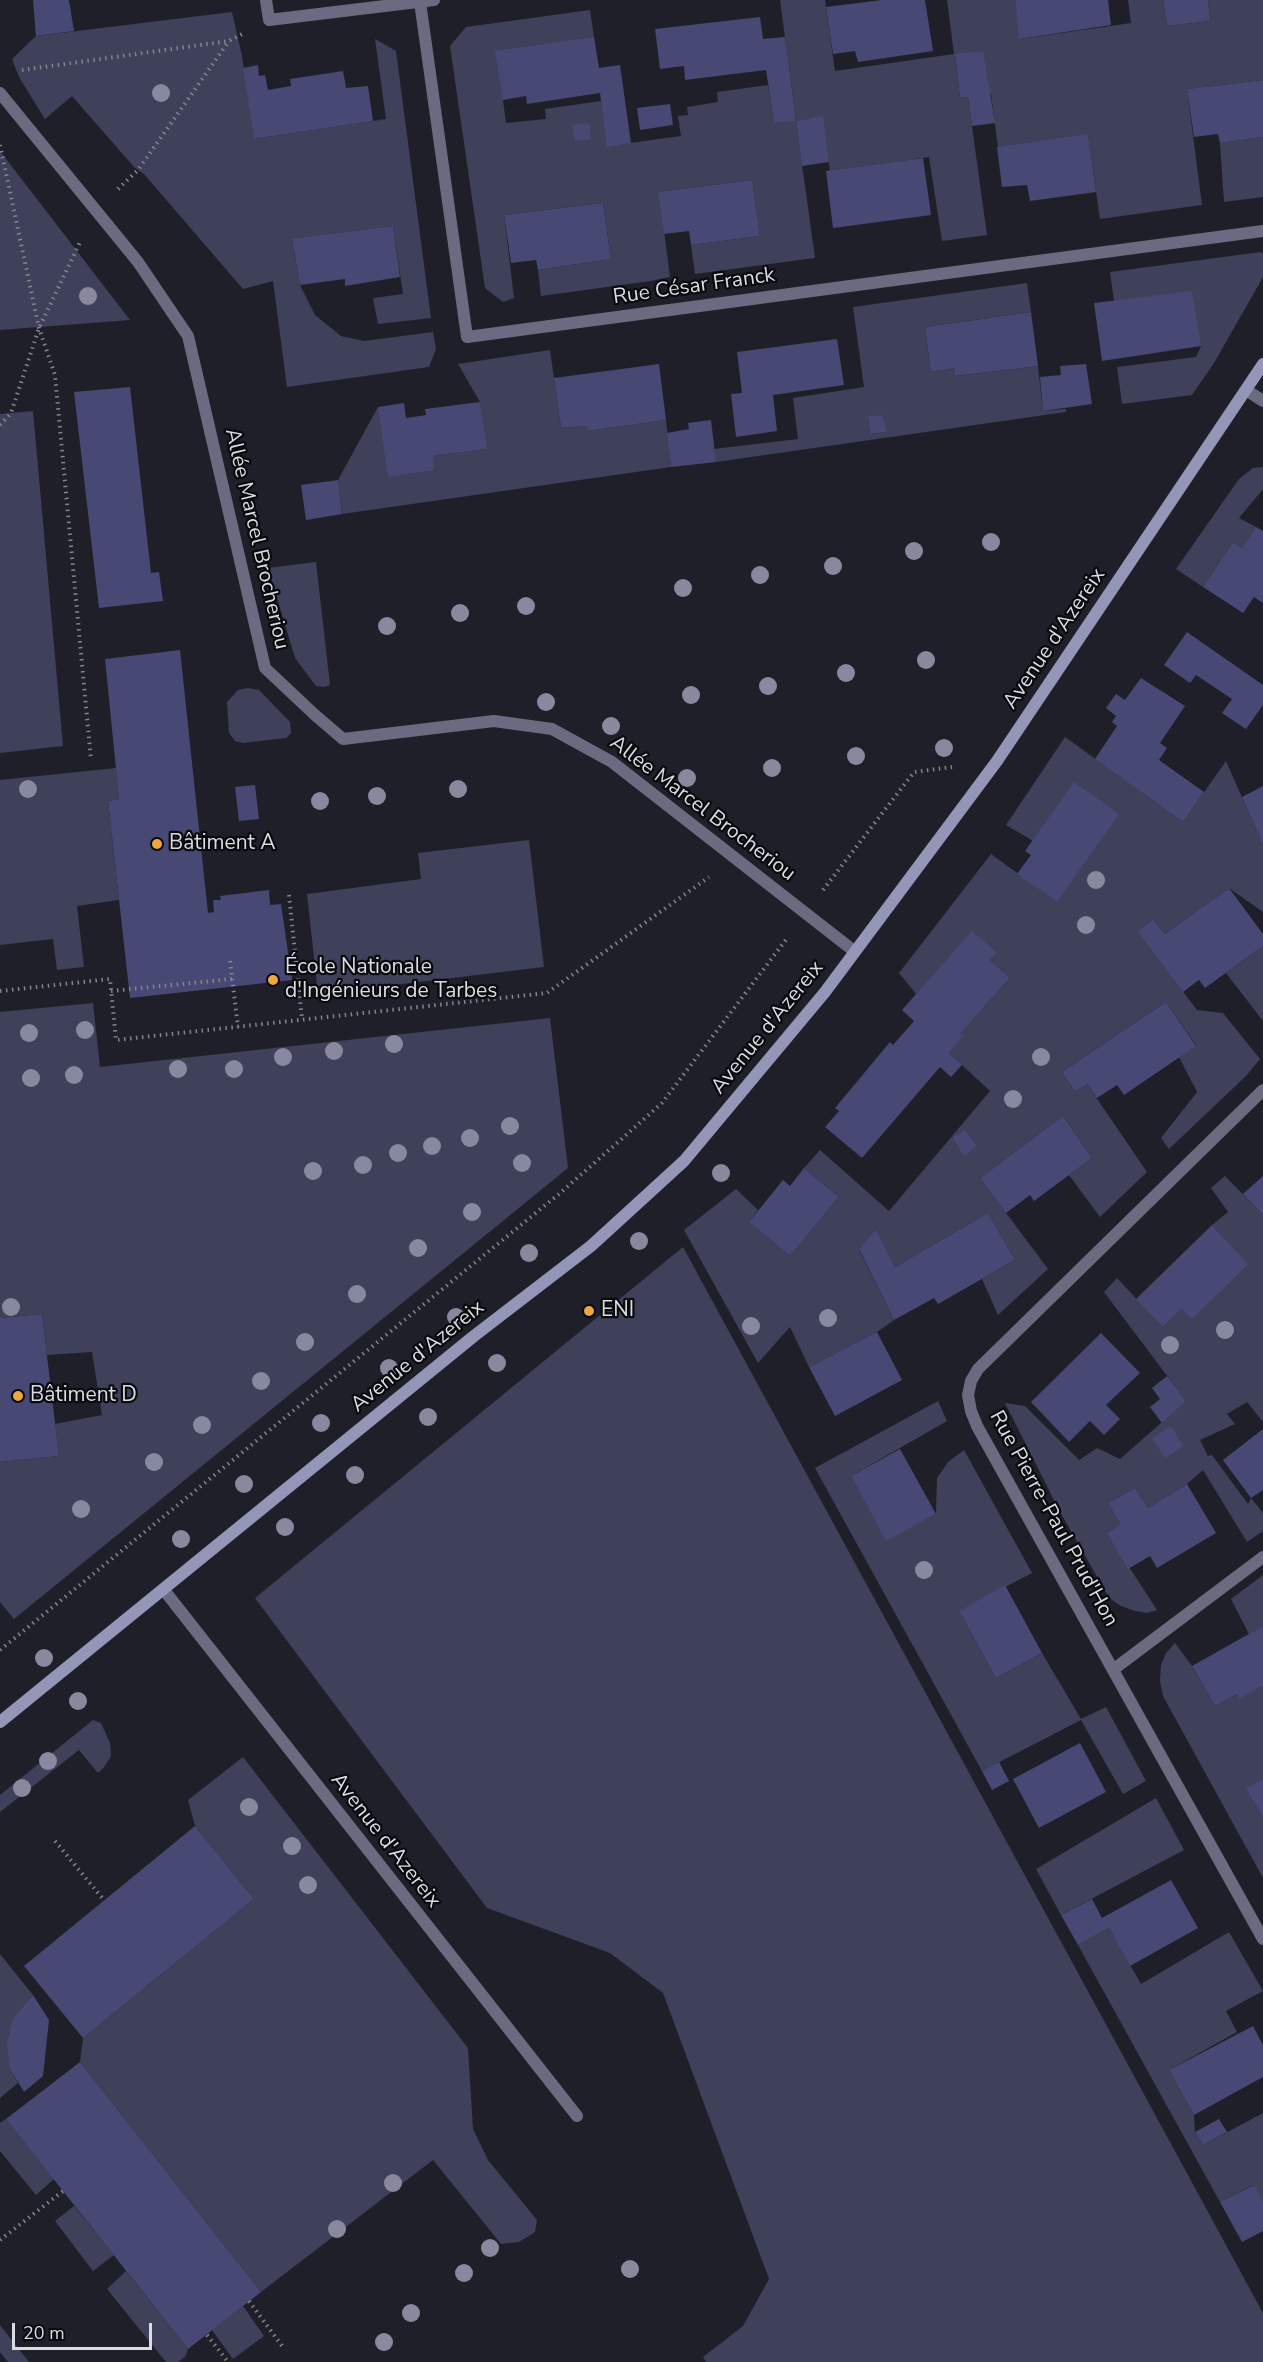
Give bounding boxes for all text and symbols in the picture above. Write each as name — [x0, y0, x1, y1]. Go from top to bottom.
street label: Rue César Franck — [611, 263, 777, 311]
street label: Allée Marcel Brocheriou — [218, 426, 294, 652]
street label: Avenue d'Azereix — [999, 564, 1111, 714]
street label: Allée Marcel Brocheriou — [604, 731, 800, 887]
place label: Bâtiment A — [169, 831, 276, 857]
marker: Bâtiment A — [150, 837, 164, 851]
place label: École Nationale d'Ingénieurs de Tarbes — [285, 955, 497, 1005]
street label: Avenue d'Azereix — [707, 956, 829, 1100]
marker: École Nationale d'Ingénieurs de Tarbes — [266, 973, 280, 987]
street label: Avenue d'Azereix — [346, 1296, 490, 1418]
place label: ENI — [601, 1298, 634, 1324]
marker: ENI — [582, 1304, 596, 1318]
place label: Bâtiment D — [30, 1383, 137, 1409]
marker: Bâtiment D — [11, 1389, 25, 1403]
street label: Rue Pierre-Paul Prud'Hon — [983, 1407, 1123, 1631]
street label: Avenue d'Azereix — [325, 1769, 445, 1913]
scale bar — [15, 2311, 154, 2349]
text: 20 m — [23, 2321, 65, 2345]

